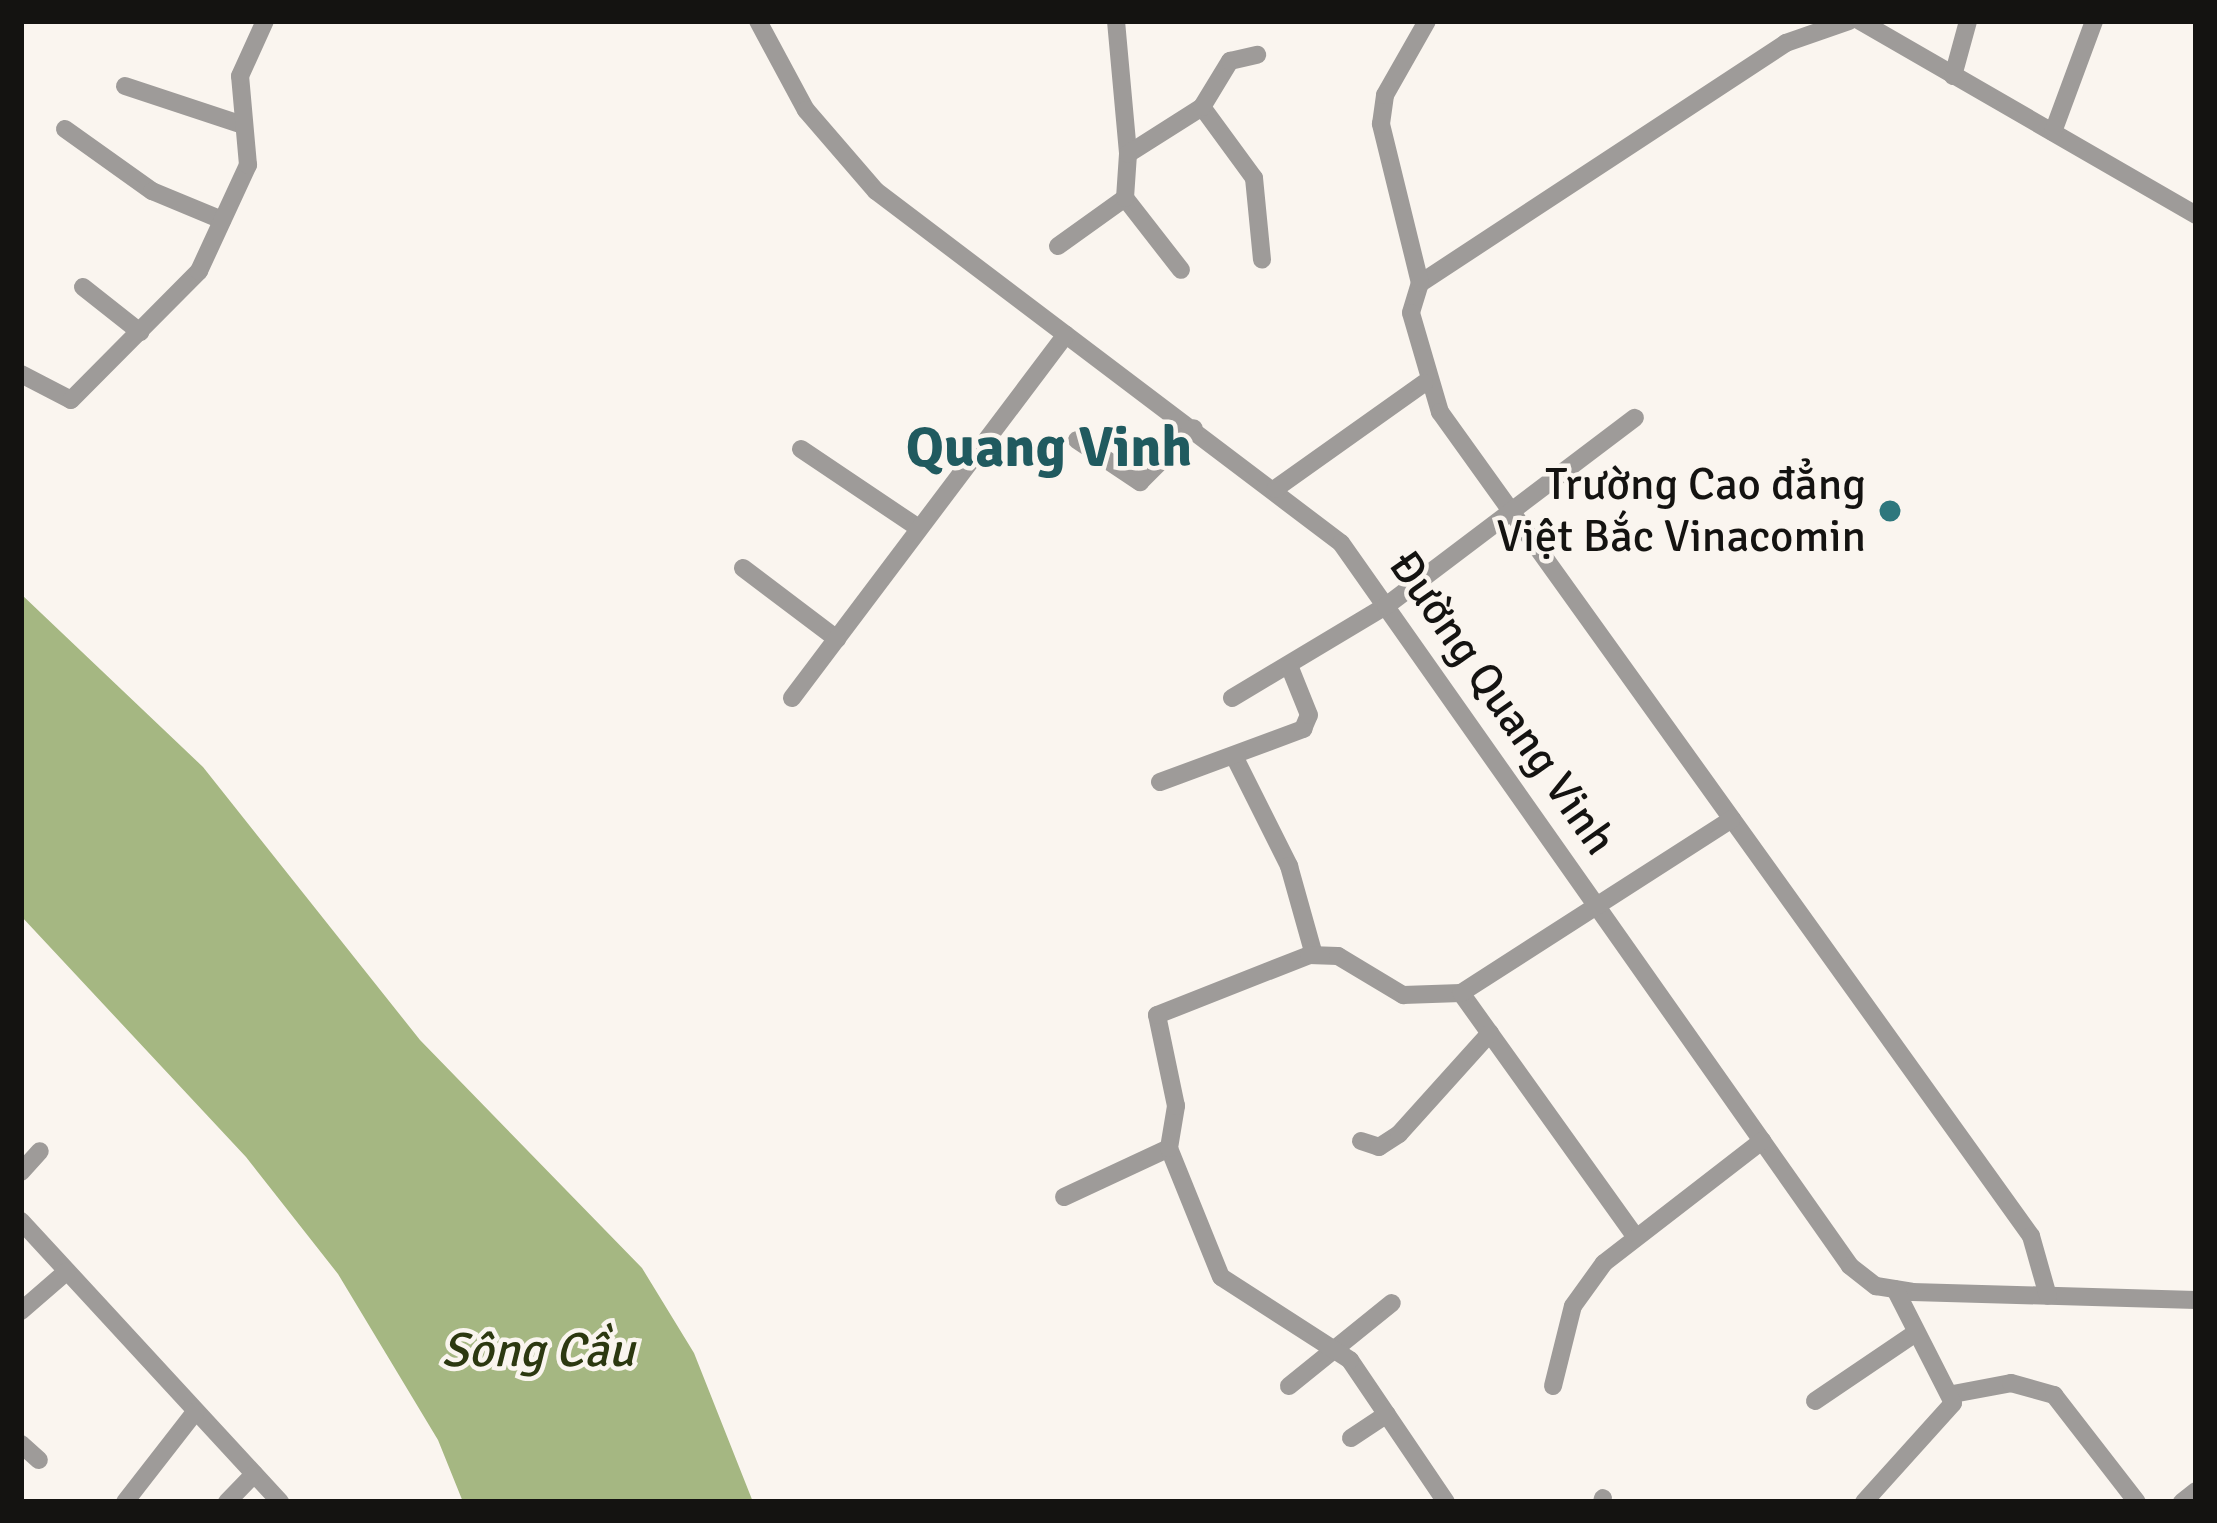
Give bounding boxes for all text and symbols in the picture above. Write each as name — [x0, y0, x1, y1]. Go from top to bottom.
district label: Quang Vinh — [906, 414, 1192, 482]
place label: Trường Cao đẳng Việt Bắc Vinacomin — [1497, 458, 1866, 564]
marker: Trường Cao đẳng Việt Bắc Vinacomin — [1877, 498, 1903, 524]
street label: Đường Quang Vinh — [1377, 541, 1627, 865]
water label: Sông Cầu — [442, 1322, 634, 1380]

